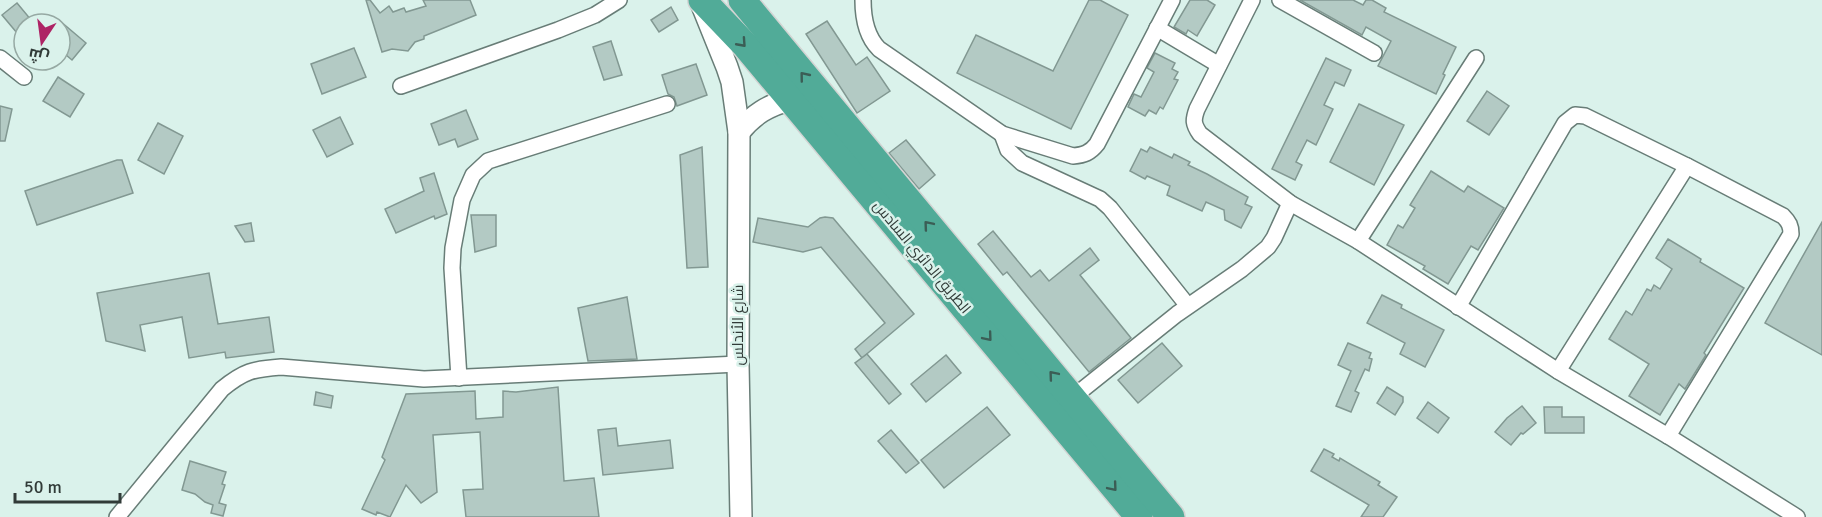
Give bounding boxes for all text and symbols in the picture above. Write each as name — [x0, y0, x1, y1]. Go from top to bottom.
north arrow — [12, 12, 72, 72]
one-way arrow — [735, 36, 746, 46]
text: ش — [27, 44, 51, 68]
one-way arrow — [800, 71, 811, 82]
street label: الطريق الدائري السادس — [867, 197, 975, 319]
one-way arrow — [925, 221, 936, 232]
street label: شارع الأندلس — [729, 285, 749, 365]
one-way arrow — [981, 330, 992, 341]
one-way arrow — [1050, 371, 1061, 382]
scale bar — [15, 466, 120, 504]
text: 50 m — [24, 476, 62, 498]
one-way arrow — [1106, 480, 1117, 491]

